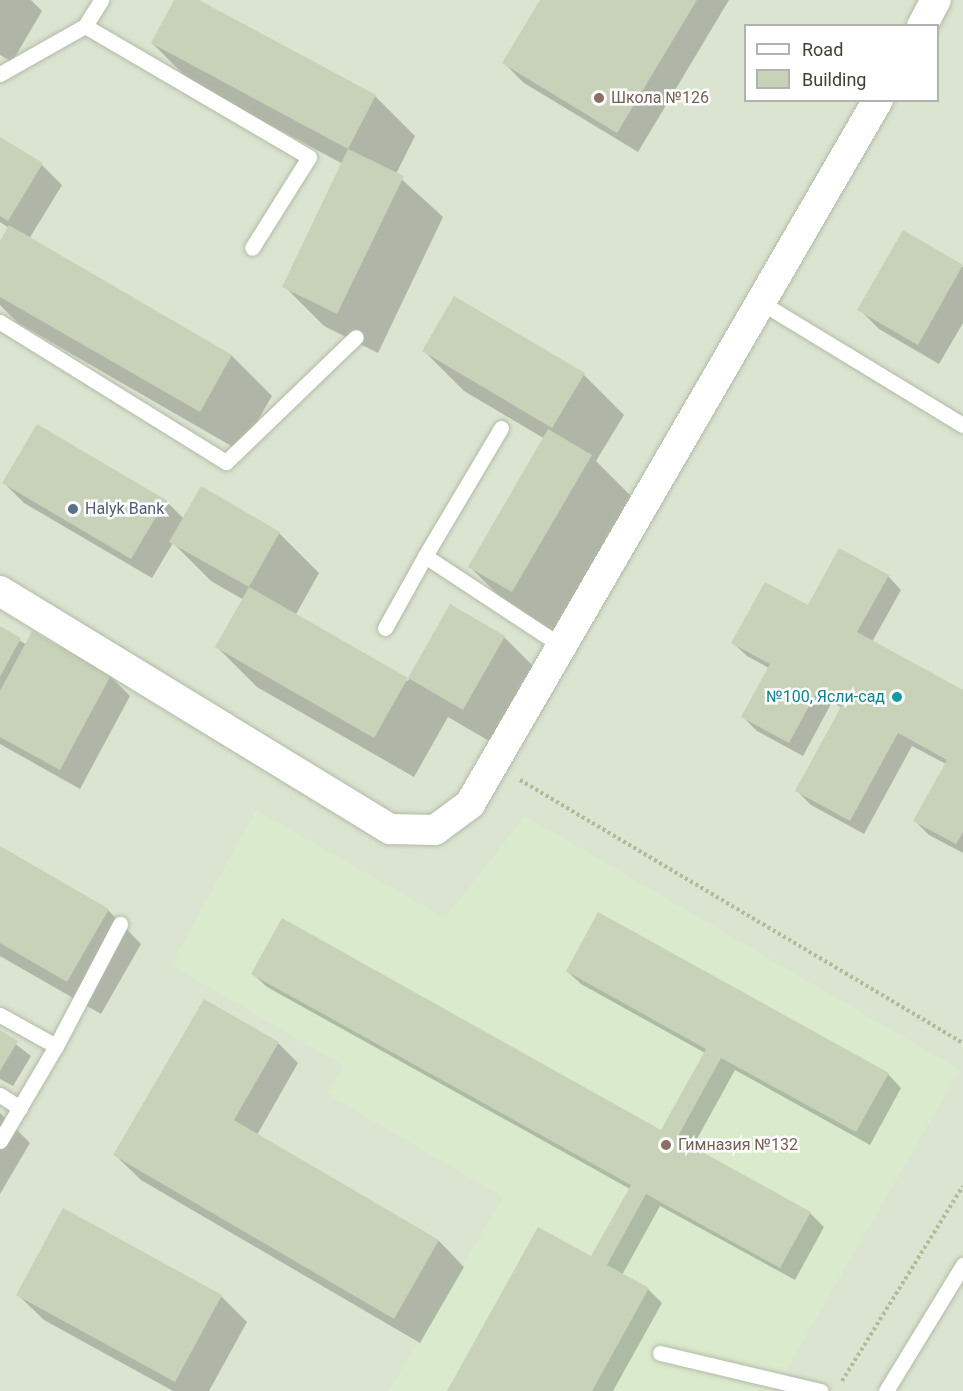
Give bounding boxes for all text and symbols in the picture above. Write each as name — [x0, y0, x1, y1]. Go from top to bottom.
legend — [744, 24, 939, 102]
text: Road — [802, 39, 843, 60]
text: Building — [802, 69, 866, 90]
place label: Школа №126 — [611, 88, 709, 108]
marker: Школа №126 — [592, 91, 606, 105]
place label: Halyk Bank — [85, 499, 164, 519]
marker: Halyk Bank — [66, 502, 80, 516]
place label: №100, Ясли-сад — [766, 687, 885, 707]
marker: №100, Ясли-сад — [890, 690, 904, 704]
place label: Гимназия №132 — [678, 1135, 798, 1155]
marker: Гимназия №132 — [659, 1138, 673, 1152]

